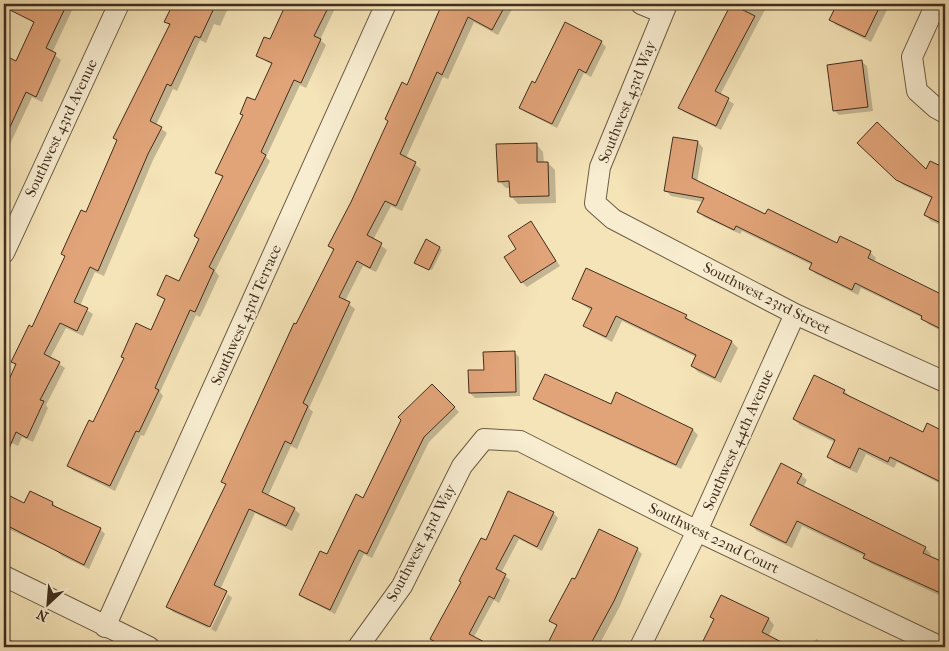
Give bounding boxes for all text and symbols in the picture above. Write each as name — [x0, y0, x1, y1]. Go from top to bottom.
street label: Southwest 43rd Way — [594, 37, 660, 166]
street label: Southwest 43rd Avenue — [21, 55, 101, 200]
street label: Southwest 43rd Terrace — [207, 241, 285, 388]
street label: Southwest 23rd Street — [700, 258, 834, 338]
street label: Southwest 44th Avenue — [699, 366, 778, 513]
street label: Southwest 43rd Way — [382, 480, 460, 605]
street label: Southwest 22nd Court — [646, 499, 783, 578]
north arrow — [22, 578, 72, 628]
text: N — [34, 605, 51, 625]

